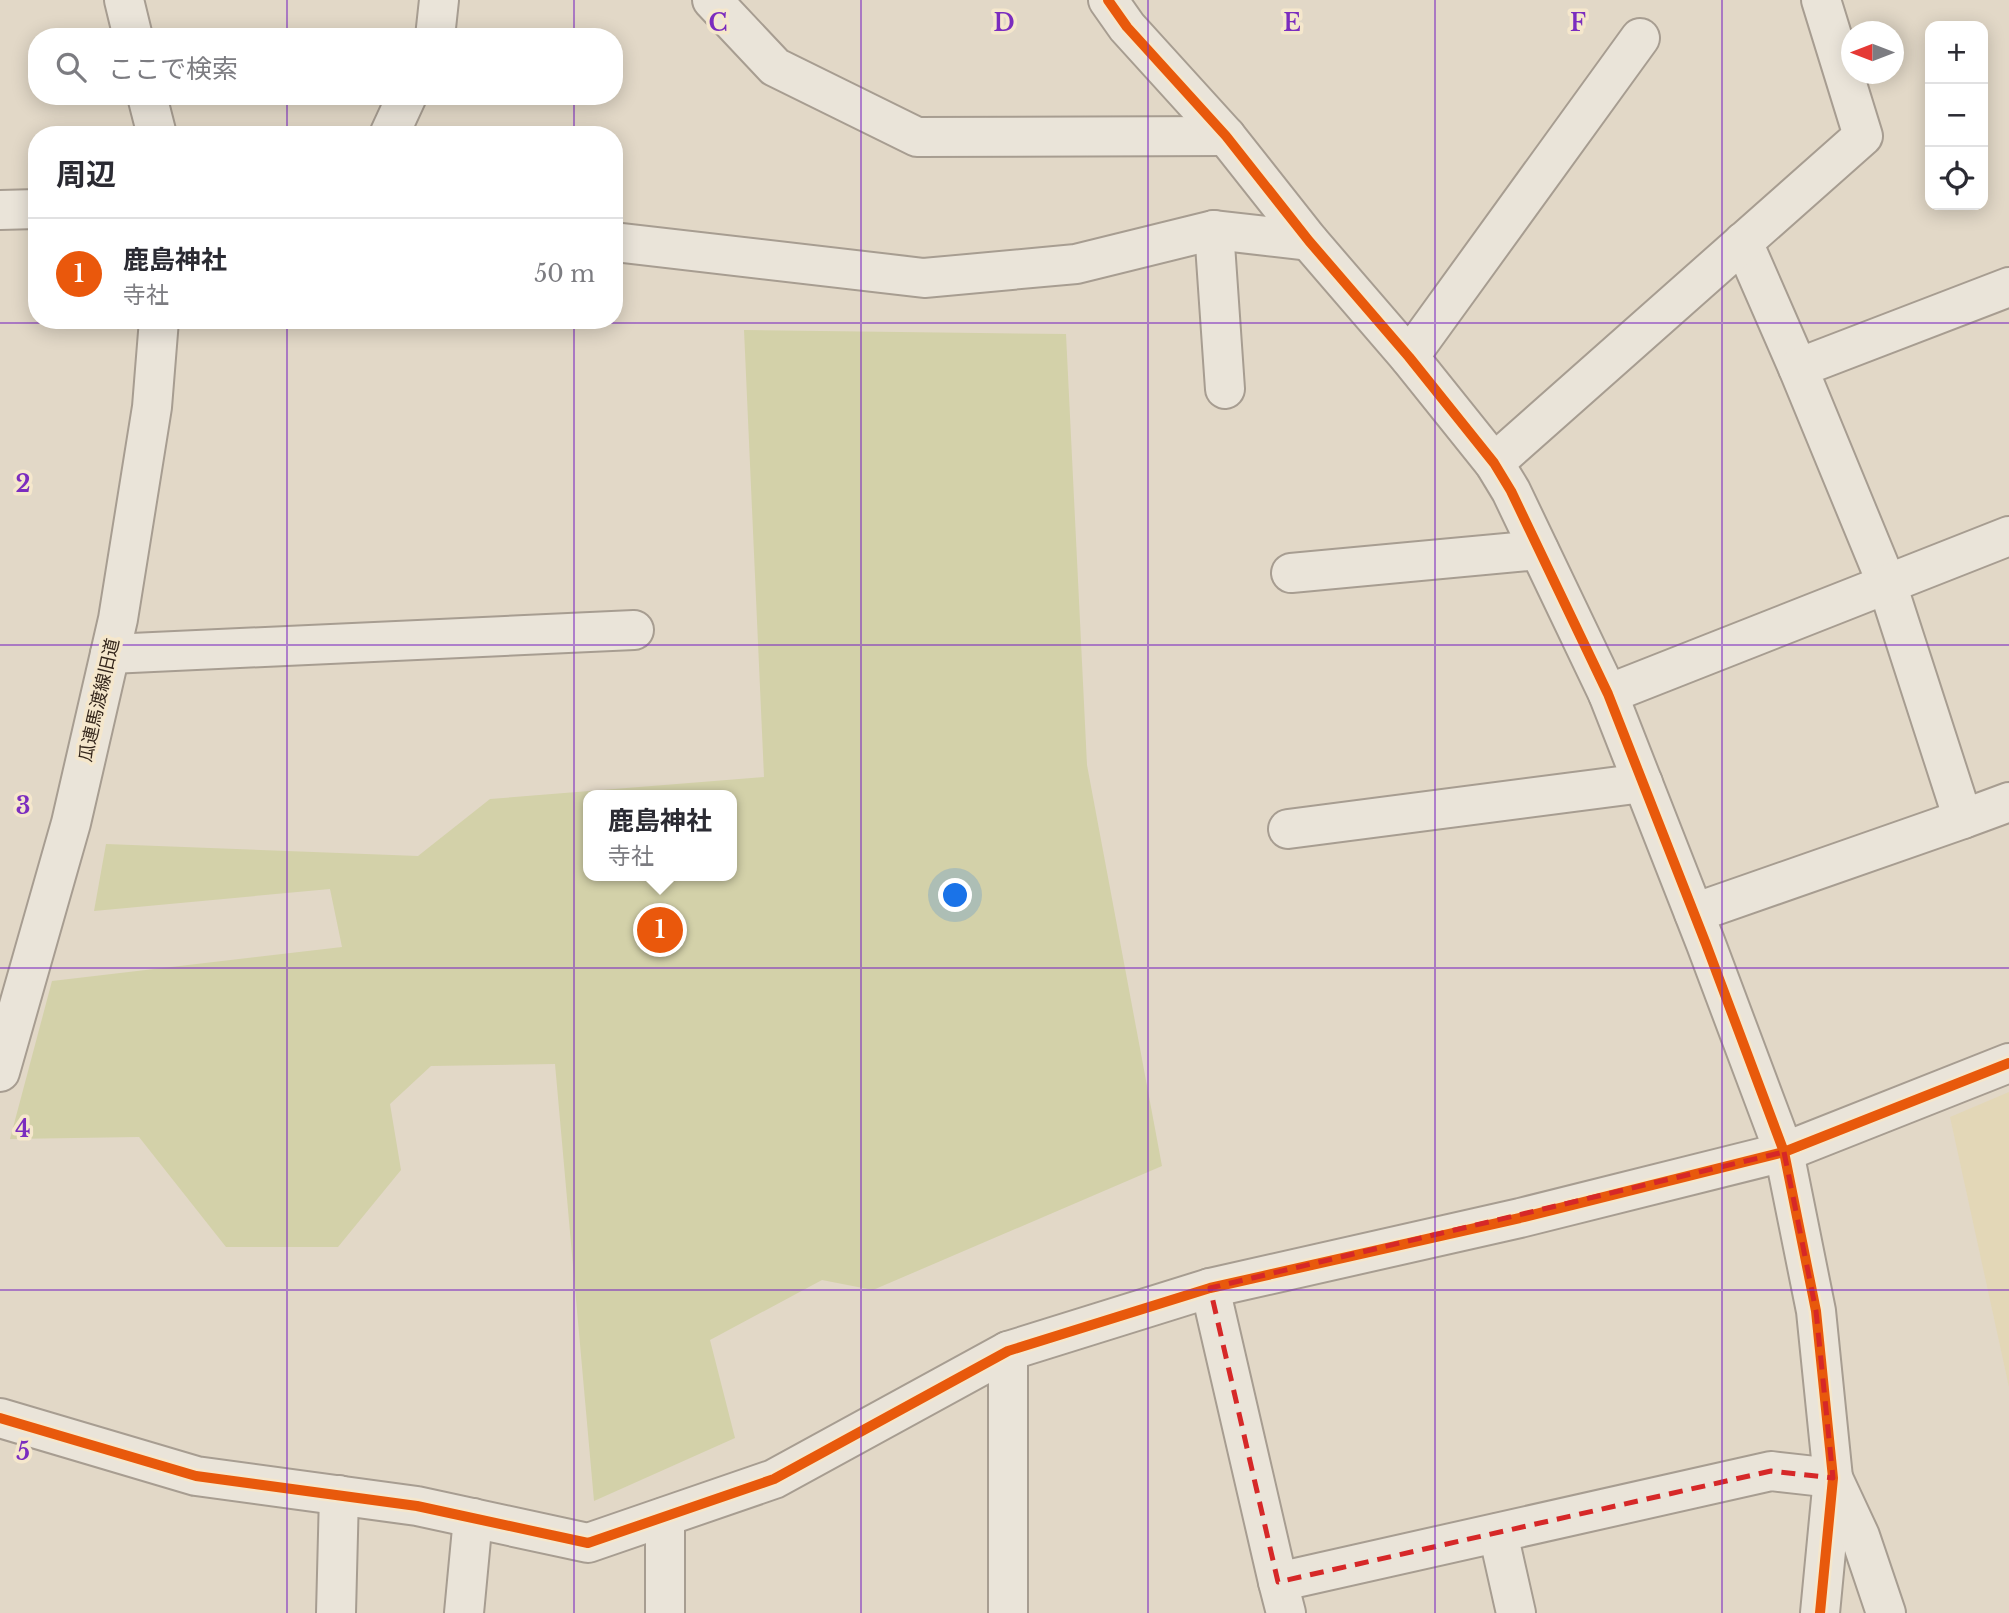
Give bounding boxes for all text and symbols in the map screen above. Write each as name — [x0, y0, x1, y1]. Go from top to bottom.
text: C — [709, 9, 727, 37]
text: D — [993, 9, 1015, 37]
text: E — [1283, 9, 1301, 37]
text: F — [1570, 9, 1586, 37]
north arrow — [1841, 21, 1904, 84]
map controls — [1925, 21, 1988, 210]
button: + — [1925, 21, 1988, 84]
search box — [28, 28, 623, 105]
icon: search — [52, 48, 90, 86]
text: ここで検索 — [108, 53, 238, 85]
button: − — [1925, 84, 1988, 147]
button: locate — [1925, 147, 1988, 210]
text: 周辺 — [56, 156, 116, 193]
text: 鹿島神社 — [123, 244, 227, 276]
text: 1 — [74, 260, 84, 288]
text: 50 m — [534, 260, 595, 288]
text: 寺社 — [123, 281, 169, 309]
text: 2 — [16, 470, 30, 498]
street label: 瓜連馬渡線旧道 — [74, 636, 124, 764]
popup — [583, 790, 737, 881]
text: 3 — [16, 792, 30, 820]
text: 鹿島神社 — [608, 805, 712, 837]
text: 寺社 — [608, 842, 654, 870]
your location — [938, 878, 972, 912]
pin: 1 — [637, 904, 683, 956]
text: 4 — [15, 1115, 31, 1143]
text: 5 — [16, 1438, 30, 1466]

